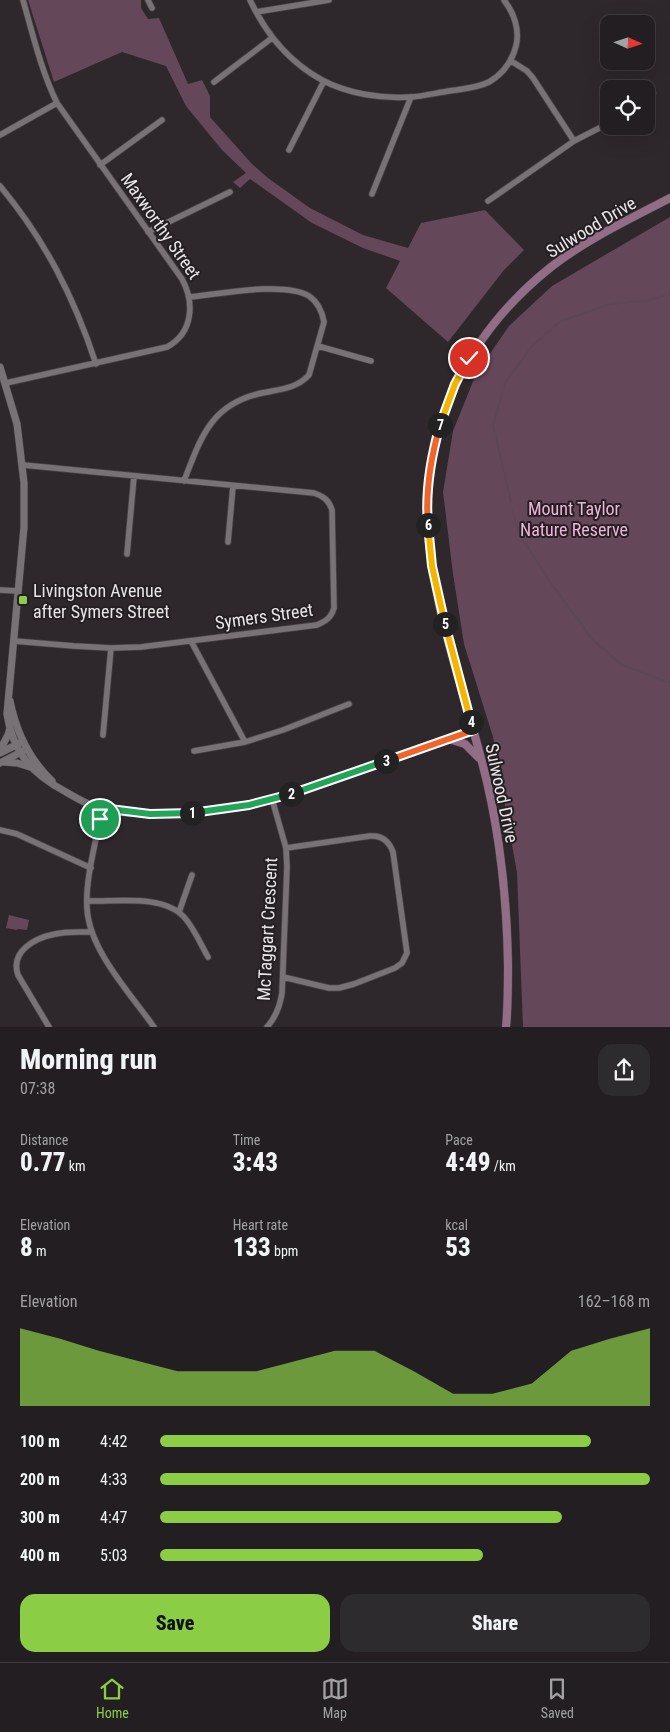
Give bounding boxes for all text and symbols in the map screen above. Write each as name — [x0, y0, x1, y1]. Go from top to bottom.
north arrow — [600, 15, 655, 70]
map controls — [600, 15, 655, 135]
button: locate — [600, 80, 655, 135]
street label: Maxworthy Street — [117, 169, 205, 283]
street label: Sulwood Drive — [542, 192, 640, 262]
pin — [448, 337, 490, 379]
icon: check — [455, 344, 483, 372]
pin: 7 — [428, 412, 452, 438]
text: 7 — [437, 417, 444, 433]
park label: Mount Taylor Nature Reserve — [520, 498, 628, 540]
pin: 6 — [416, 512, 440, 538]
text: 6 — [425, 517, 432, 533]
place label: Livingston Avenue after Symers Street — [33, 580, 170, 622]
marker: Livingston Avenue after Symers Street — [17, 594, 29, 606]
street label: Symers Street — [214, 599, 314, 633]
pin: 5 — [432, 612, 458, 636]
text: 5 — [442, 616, 449, 632]
pin: 4 — [458, 710, 484, 734]
text: 4 — [468, 714, 475, 730]
street label: Sulwood Drive — [481, 741, 523, 845]
pin: 3 — [374, 748, 398, 774]
text: 3 — [383, 753, 390, 769]
pin: 2 — [278, 782, 304, 806]
text: 2 — [288, 786, 295, 802]
pin — [79, 798, 121, 840]
pin: 1 — [180, 800, 204, 826]
icon: arrive — [86, 805, 114, 833]
text: 1 — [189, 805, 196, 821]
street label: McTaggart Crescent — [253, 857, 281, 1001]
text: Morning run — [20, 1043, 157, 1076]
button: share — [598, 1044, 650, 1096]
text: 07:38 — [20, 1079, 55, 1098]
text: Distance — [20, 1132, 68, 1148]
text: Time — [233, 1132, 260, 1148]
text: Pace — [445, 1132, 473, 1148]
text: 0.77 — [20, 1148, 66, 1177]
text: 3:43 — [233, 1148, 278, 1177]
text: 4:49 — [445, 1148, 491, 1177]
text: km — [66, 1158, 86, 1174]
text: /km — [491, 1158, 516, 1174]
text: Elevation — [20, 1217, 70, 1233]
text: Heart rate — [233, 1217, 288, 1233]
text: kcal — [445, 1217, 468, 1233]
text: 8 — [20, 1233, 33, 1262]
text: 133 — [233, 1233, 271, 1262]
text: 53 — [445, 1233, 471, 1262]
text: m — [33, 1243, 46, 1259]
text: bpm — [271, 1243, 298, 1259]
text: Elevation — [20, 1292, 78, 1311]
text: 162–168 m — [578, 1292, 650, 1311]
text: 100 m — [20, 1432, 60, 1451]
text: 4:42 — [100, 1432, 127, 1451]
text: 200 m — [20, 1470, 60, 1489]
text: 4:33 — [100, 1470, 127, 1489]
text: 300 m — [20, 1508, 60, 1527]
text: 4:47 — [100, 1508, 127, 1527]
text: 400 m — [20, 1546, 60, 1565]
text: 5:03 — [100, 1546, 127, 1565]
button: Save — [20, 1594, 330, 1652]
button: Share — [340, 1594, 650, 1652]
tab: Home — [96, 1675, 129, 1721]
tab: Map — [321, 1675, 349, 1721]
tab: Saved — [541, 1675, 574, 1721]

